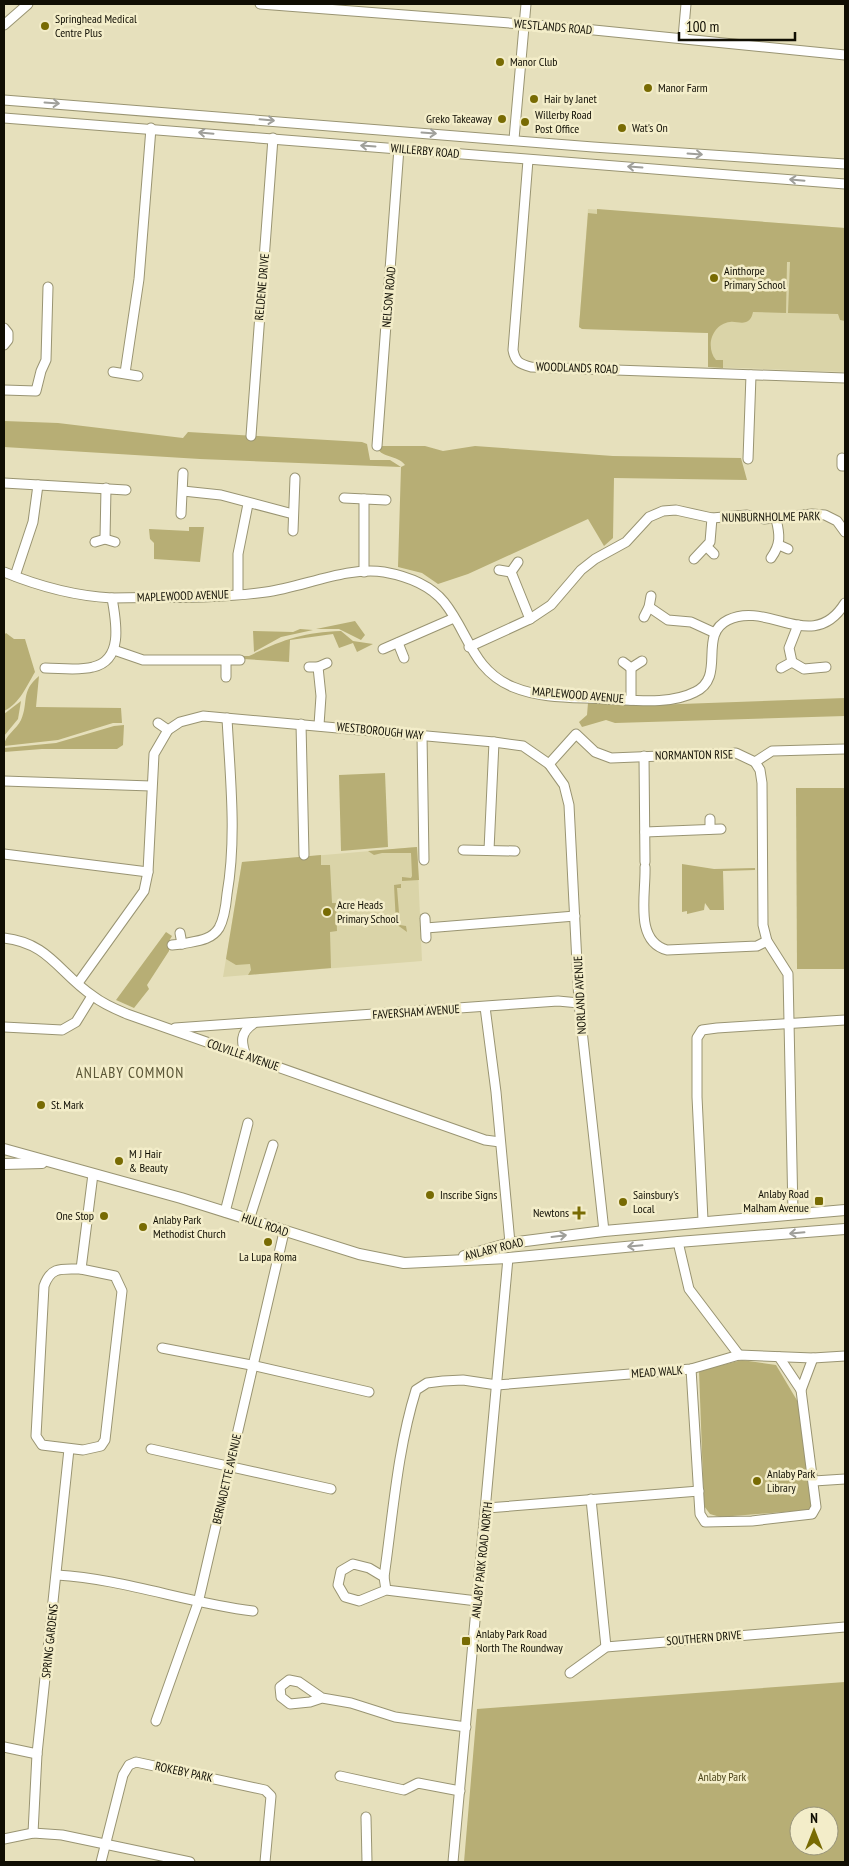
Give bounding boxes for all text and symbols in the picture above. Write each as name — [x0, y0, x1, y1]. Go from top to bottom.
scale bar — [679, 10, 795, 42]
place label: Springhead Medical Centre Plus — [55, 11, 137, 40]
street label: WESTLANDS ROAD — [513, 16, 593, 37]
text: 100 m — [686, 17, 719, 36]
marker: Springhead Medical Centre Plus — [39, 20, 51, 32]
place label: Manor Club — [510, 54, 557, 69]
marker: Manor Club — [494, 56, 506, 68]
place label: Manor Farm — [658, 80, 708, 95]
marker: Manor Farm — [642, 82, 654, 94]
place label: Hair by Janet — [544, 91, 597, 106]
marker: Hair by Janet — [528, 93, 540, 105]
one-way arrow — [44, 99, 60, 108]
place label: Willerby Road Post Office — [535, 107, 592, 136]
place label: Greko Takeaway — [426, 111, 492, 126]
marker: Greko Takeaway — [496, 113, 508, 125]
one-way arrow — [258, 115, 274, 125]
marker: Willerby Road Post Office — [519, 116, 531, 128]
place label: Wat's On — [632, 120, 668, 135]
marker: Wat's On — [616, 122, 628, 134]
one-way arrow — [198, 128, 214, 138]
one-way arrow — [420, 128, 436, 137]
street label: WILLERBY ROAD — [390, 140, 460, 161]
one-way arrow — [360, 141, 376, 150]
one-way arrow — [687, 149, 703, 158]
one-way arrow — [627, 163, 643, 172]
one-way arrow — [789, 175, 805, 185]
street label: RELDENE DRIVE — [251, 253, 272, 321]
place label: Ainthorpe Primary School — [724, 263, 786, 292]
street label: NELSON ROAD — [378, 266, 399, 328]
marker: Ainthorpe Primary School — [708, 272, 720, 284]
street label: WOODLANDS ROAD — [536, 359, 618, 376]
street label: NUNBURNHOLME PARK — [721, 508, 821, 525]
street label: MAPLEWOOD AVENUE — [137, 586, 229, 605]
street label: MAPLEWOOD AVENUE — [531, 683, 625, 706]
street label: WESTBOROUGH WAY — [336, 718, 425, 743]
street label: NORMANTON RISE — [655, 746, 733, 763]
place label: Acre Heads Primary School — [337, 897, 399, 926]
marker: Acre Heads Primary School — [321, 906, 333, 918]
street label: NORLAND AVENUE — [570, 956, 589, 1035]
street label: FAVERSHAM AVENUE — [372, 1001, 460, 1022]
street label: COLVILLE AVENUE — [205, 1035, 281, 1074]
district label: ANLABY COMMON — [76, 1063, 184, 1082]
place label: St. Mark — [51, 1097, 84, 1112]
marker: St. Mark — [35, 1099, 47, 1111]
place label: M J Hair & Beauty — [129, 1146, 168, 1175]
marker: M J Hair & Beauty — [113, 1155, 125, 1167]
place label: Anlaby Road Malham Avenue — [743, 1186, 809, 1215]
place label: Inscribe Signs — [440, 1187, 497, 1202]
place label: Sainsbury's Local — [633, 1187, 679, 1216]
marker: Inscribe Signs — [424, 1189, 436, 1201]
marker: Anlaby Road Malham Avenue — [813, 1195, 825, 1207]
marker: Sainsbury's Local — [617, 1196, 629, 1208]
place label: Newtons — [533, 1205, 569, 1220]
marker: Newtons — [573, 1207, 585, 1219]
place label: One Stop — [56, 1208, 94, 1223]
marker: One Stop — [98, 1210, 110, 1222]
street label: HULL ROAD — [240, 1210, 291, 1240]
place label: Anlaby Park Methodist Church — [153, 1212, 226, 1241]
marker: Anlaby Park Methodist Church — [137, 1221, 149, 1233]
one-way arrow — [789, 1228, 805, 1238]
one-way arrow — [550, 1231, 566, 1241]
street label: ANLABY ROAD — [463, 1234, 525, 1263]
marker: La Lupa Roma — [262, 1236, 274, 1248]
one-way arrow — [627, 1241, 643, 1250]
place label: La Lupa Roma — [239, 1249, 297, 1264]
street label: MEAD WALK — [631, 1362, 683, 1381]
street label: BERNADETTE AVENUE — [209, 1432, 244, 1526]
place label: Anlaby Park Library — [767, 1466, 816, 1495]
marker: Anlaby Park Library — [751, 1475, 763, 1487]
street label: ANLABY PARK ROAD NORTH — [468, 1501, 495, 1619]
street label: SPRING GARDENS — [38, 1603, 61, 1679]
place label: Anlaby Park Road North The Roundway — [476, 1626, 563, 1655]
street label: SOUTHERN DRIVE — [666, 1627, 742, 1648]
marker: Anlaby Park Road North The Roundway — [460, 1635, 472, 1647]
street label: ROKEBY PARK — [154, 1758, 214, 1785]
park label: Anlaby Park — [698, 1769, 746, 1784]
north arrow — [789, 1806, 839, 1856]
text: N — [810, 1809, 818, 1827]

